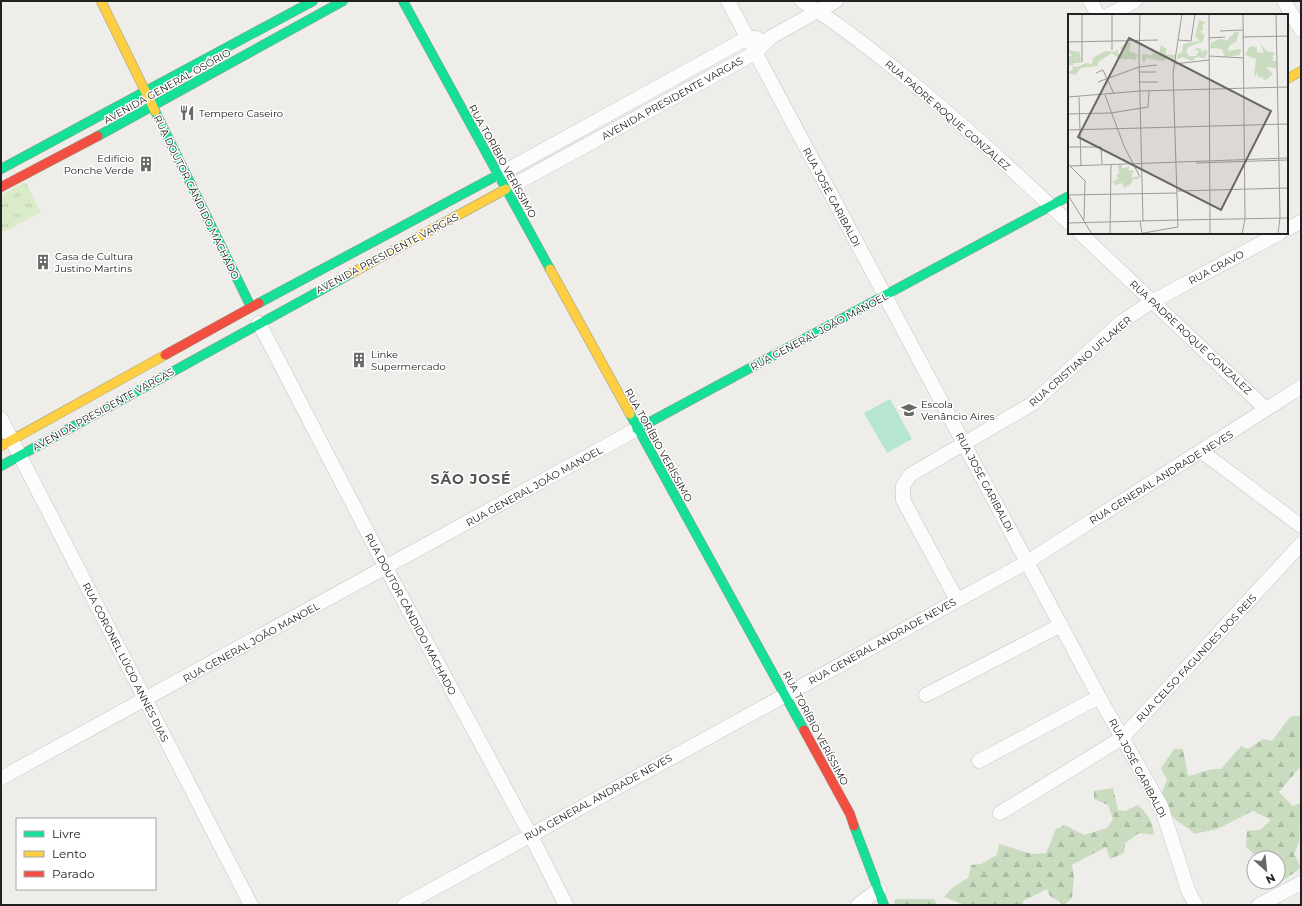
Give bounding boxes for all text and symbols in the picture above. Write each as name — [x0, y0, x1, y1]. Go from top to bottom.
inset map — [1068, 14, 1288, 234]
street label: AVENIDA GENERAL OSÓRIO — [101, 46, 233, 127]
street label: AVENIDA PRESIDENTE VARGAS — [599, 54, 745, 143]
street label: RUA PADRE ROQUE GONZALEZ — [882, 57, 1013, 174]
street label: RUA TORÍBIO VERÍSSIMO — [466, 102, 539, 220]
restaurant icon: Tempero Caseiro — [178, 104, 196, 122]
place label: Tempero Caseiro — [199, 107, 283, 120]
street label: RUA DOUTOR CÂNDIDO MACHADO — [151, 113, 242, 282]
street label: RUA JOSÉ GARIBALDI — [800, 145, 863, 249]
place label: Edifício Ponche Verde — [64, 152, 134, 177]
building icon: Edifício Ponche Verde — [137, 155, 155, 173]
street label: AVENIDA PRESIDENTE VARGAS — [314, 210, 461, 297]
street label: RUA CRAVO — [1186, 247, 1246, 288]
place label: Casa de Cultura Justino Martins — [54, 250, 133, 275]
building icon: Casa de Cultura Justino Martins — [34, 253, 52, 271]
street label: RUA PADRE ROQUE GONZALEZ — [1127, 277, 1255, 398]
street label: RUA GENERAL JOÃO MANOEL — [748, 289, 890, 373]
street label: RUA CRISTIANO UFLAKER — [1026, 313, 1134, 409]
place label: Linke Supermercado — [371, 348, 446, 373]
building icon: Linke Supermercado — [350, 351, 368, 369]
street label: AVENIDA PRESIDENTE VARGAS — [30, 365, 176, 454]
street label: RUA TORÍBIO VERÍSSIMO — [622, 386, 695, 504]
place label: Escola Venâncio Aires — [921, 398, 995, 423]
school or university icon: Escola Venâncio Aires — [900, 401, 918, 419]
street label: RUA GENERAL ANDRADE NEVES — [1087, 428, 1235, 527]
street label: RUA JOSÉ GARIBALDI — [953, 430, 1016, 534]
street label: RUA GENERAL JOÃO MANOEL — [464, 443, 605, 529]
district label: SÃO JOSÉ — [430, 470, 512, 488]
street label: RUA DOUTOR CÂNDIDO MACHADO — [362, 531, 459, 697]
street label: RUA CORONEL LÚCIO ANNES DIAS — [80, 580, 172, 744]
street label: RUA CELSO FAGUNDES DOS REIS — [1133, 592, 1259, 725]
street label: RUA GENERAL ANDRADE NEVES — [806, 595, 958, 688]
street label: RUA GENERAL JOÃO MANOEL — [181, 599, 322, 685]
street label: RUA TORÍBIO VERÍSSIMO — [780, 669, 851, 788]
street label: RUA JOSÉ GARIBALDI — [1106, 716, 1169, 820]
street label: RUA GENERAL ANDRADE NEVES — [522, 751, 674, 844]
legend — [16, 818, 156, 890]
text: Livre — [52, 826, 81, 841]
text: Lento — [52, 846, 87, 861]
north arrow — [1246, 850, 1286, 890]
text: Parado — [52, 866, 95, 881]
text: N — [1263, 871, 1278, 887]

